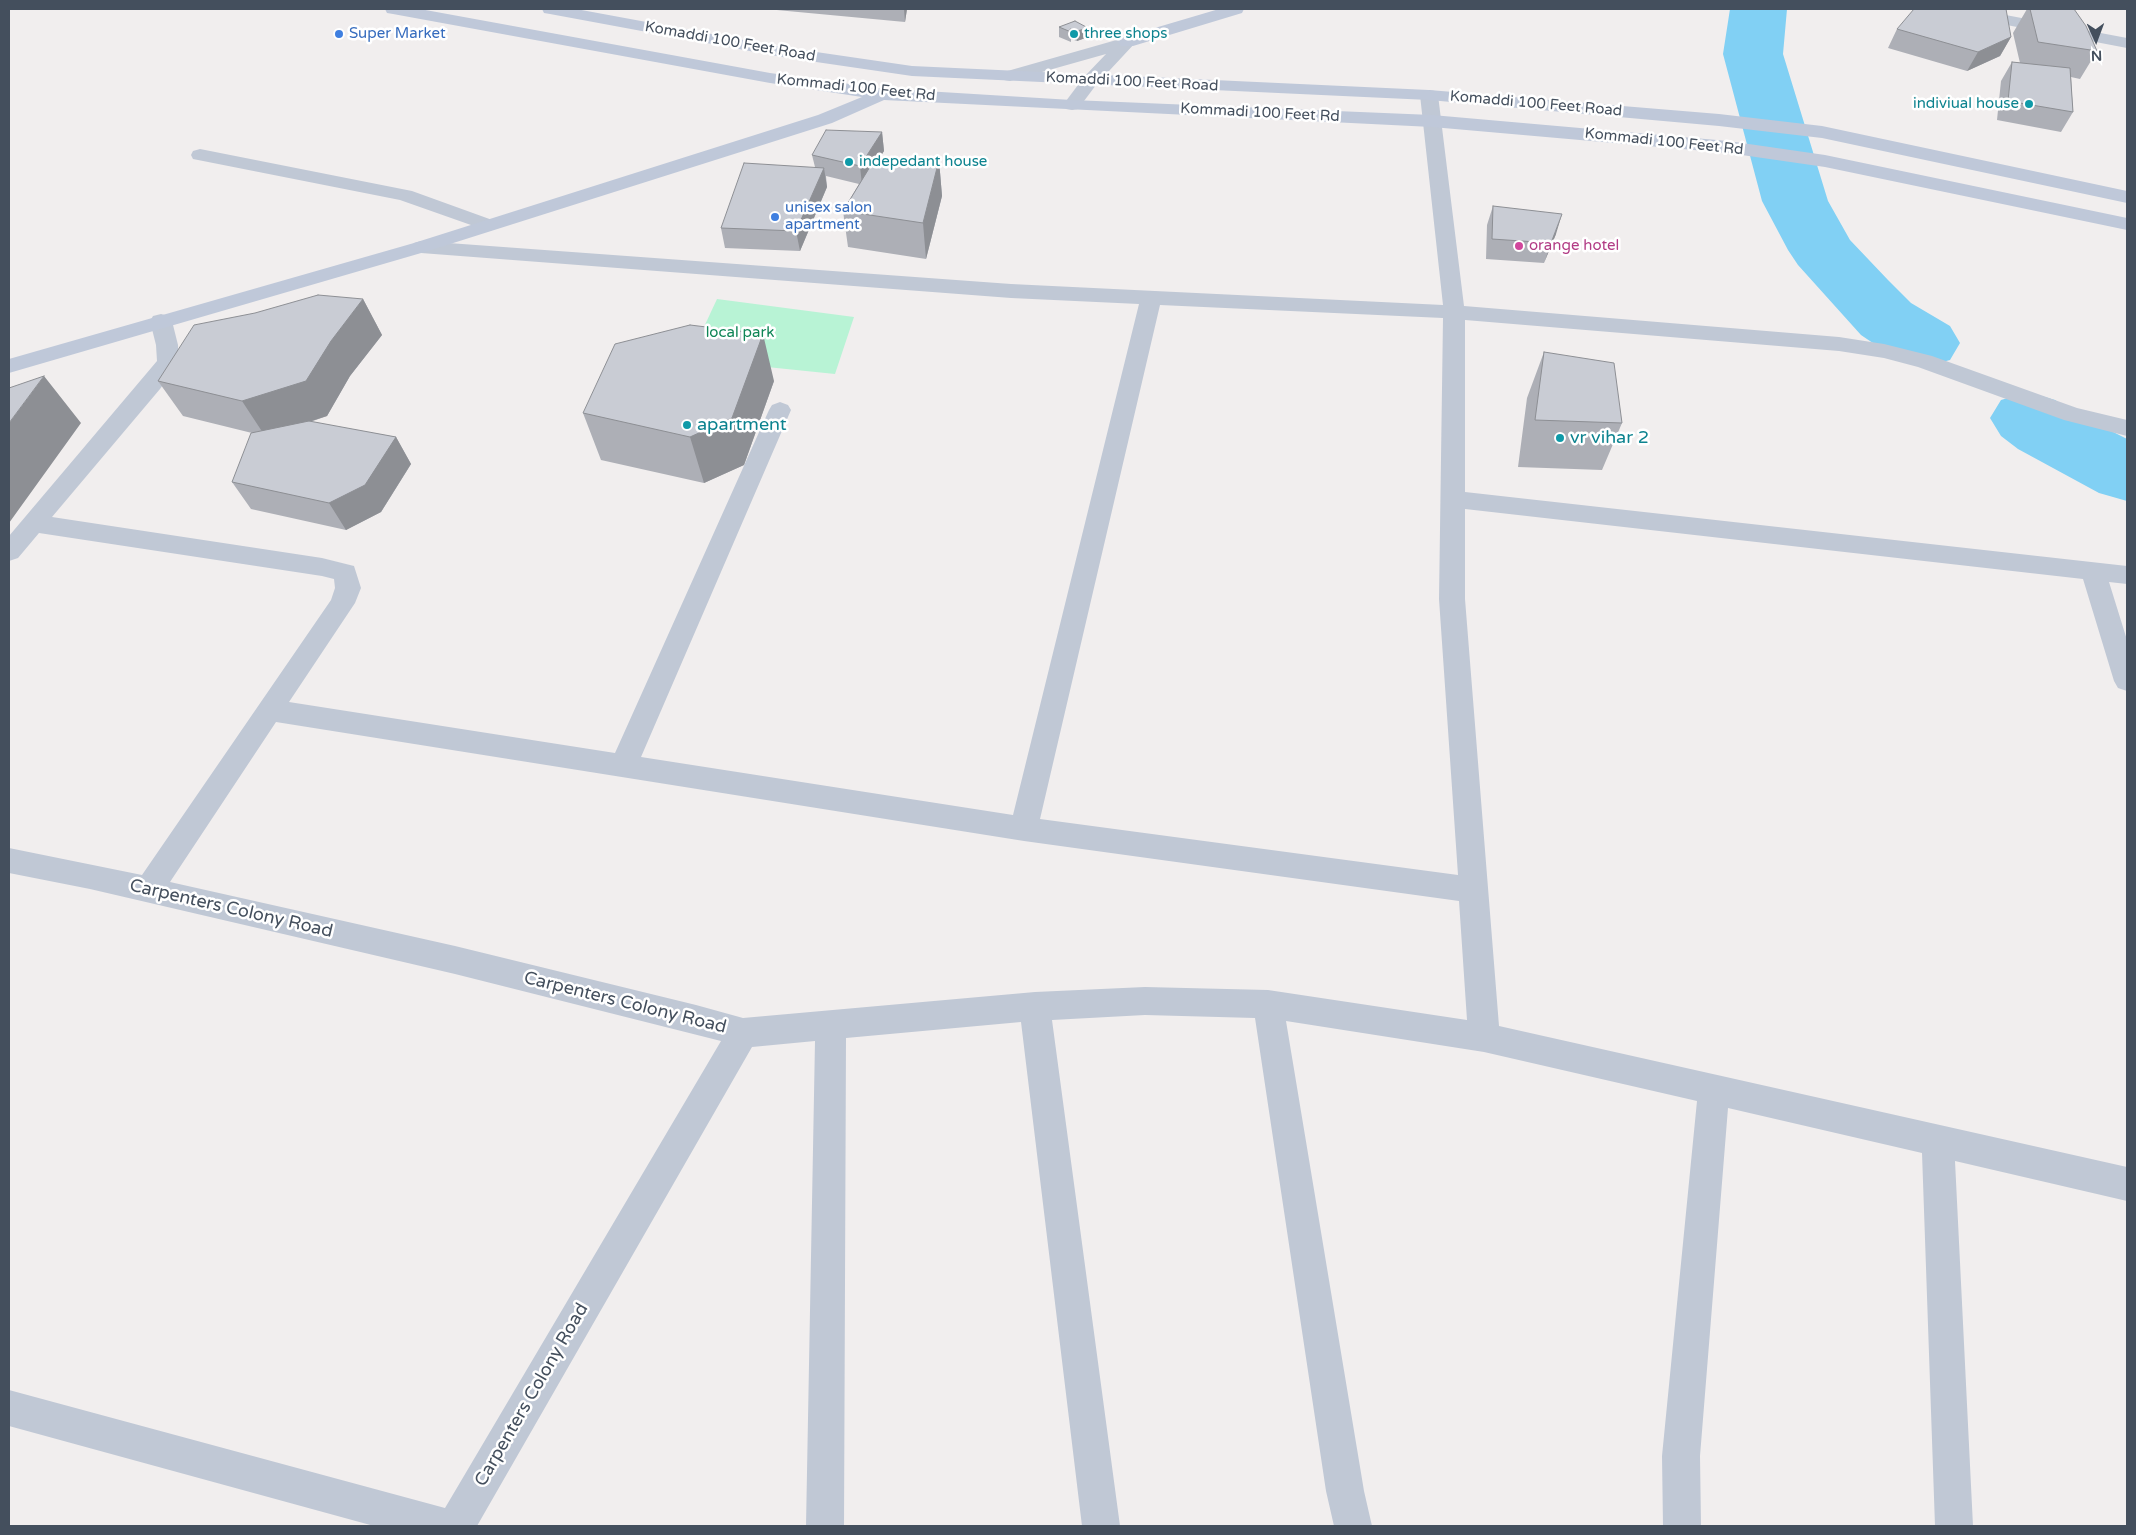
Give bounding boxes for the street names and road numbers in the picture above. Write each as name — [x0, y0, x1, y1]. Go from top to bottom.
street label: Komaddi 100 Feet Road — [643, 18, 817, 66]
street label: Komaddi 100 Feet Road — [1045, 68, 1219, 96]
street label: Kommadi 100 Feet Rd — [776, 71, 936, 105]
street label: Komaddi 100 Feet Road — [1449, 87, 1623, 121]
street label: Kommadi 100 Feet Rd — [1180, 100, 1340, 126]
street label: Kommadi 100 Feet Rd — [1584, 125, 1744, 159]
street label: Carpenters Colony Road — [127, 875, 335, 943]
street label: Carpenters Colony Road — [522, 967, 728, 1039]
street label: Carpenters Colony Road — [471, 1300, 593, 1490]

